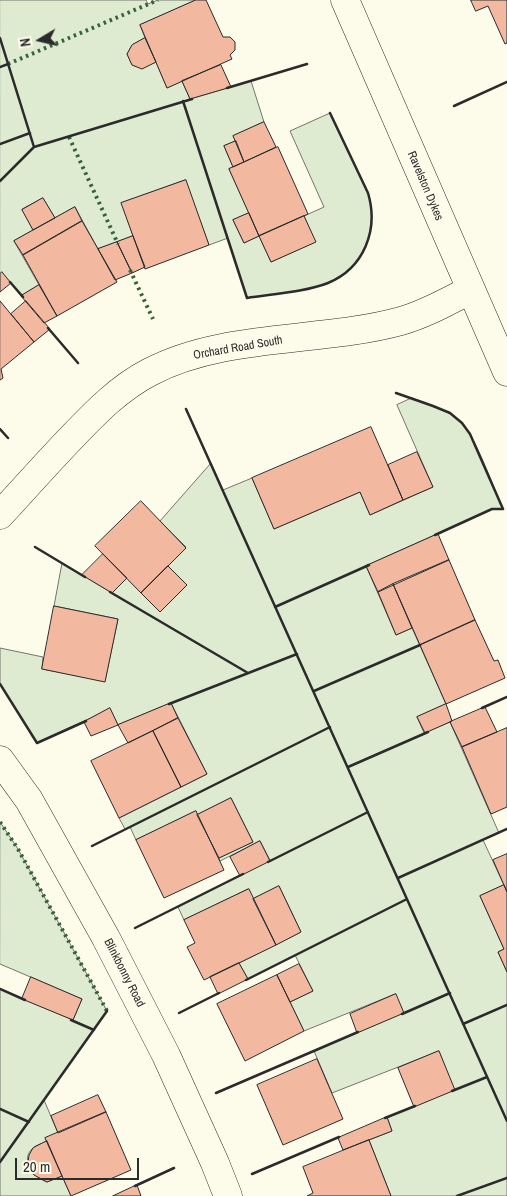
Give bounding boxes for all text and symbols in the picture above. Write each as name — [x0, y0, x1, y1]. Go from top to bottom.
north arrow — [15, 15, 65, 65]
text: N — [16, 37, 35, 48]
street label: Ravelston Dykes — [404, 149, 446, 223]
street label: Orchard Road South — [192, 333, 284, 363]
street label: Blinkbonny Road — [101, 936, 147, 1010]
scale bar — [18, 1148, 141, 1180]
text: 20 m — [23, 1156, 50, 1177]

